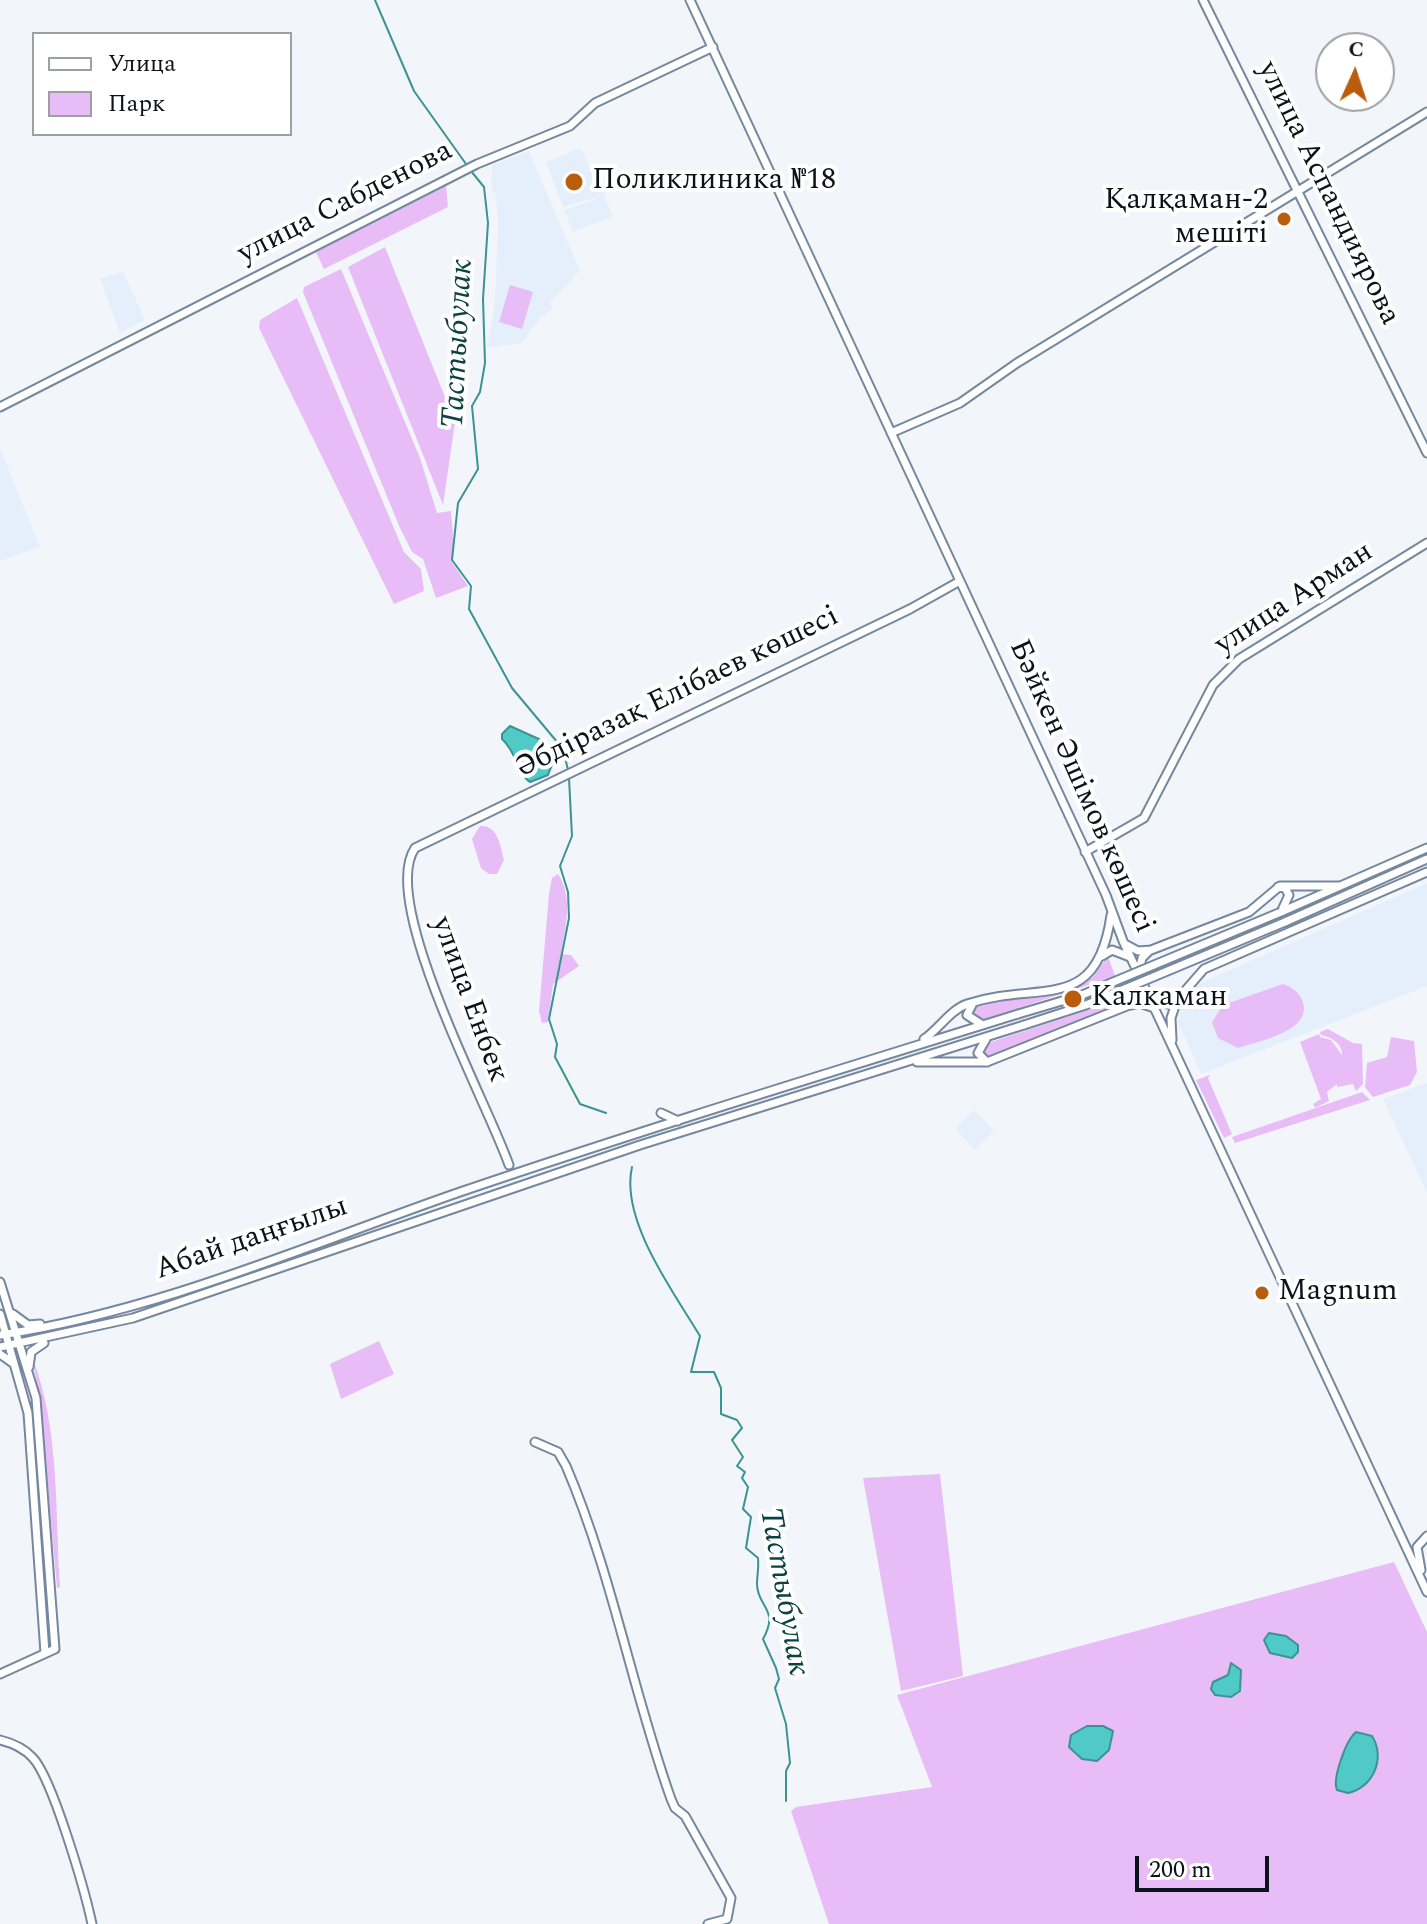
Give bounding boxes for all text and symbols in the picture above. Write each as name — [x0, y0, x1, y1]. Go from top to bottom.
legend — [32, 32, 292, 136]
north arrow — [1315, 32, 1395, 112]
text: С — [1347, 33, 1365, 66]
text: Улица — [108, 46, 176, 82]
street label: улица Аспандиярова — [1248, 56, 1406, 332]
text: Парк — [108, 86, 165, 122]
street label: улица Сабденова — [233, 134, 459, 274]
place label: Поликлиника №18 — [592, 164, 836, 200]
marker: Поликлиника №18 — [563, 171, 585, 193]
place label: Қалқаман-2 мешіті — [1104, 184, 1268, 254]
marker: Қалқаман-2 мешіті — [1275, 210, 1293, 228]
water label: Тастыбулак — [436, 258, 484, 430]
street label: улица Арман — [1209, 536, 1381, 664]
street label: Әбдіразақ Елібаев көшесі — [511, 600, 845, 788]
street label: Бәйкен Әшімов көшесі — [999, 635, 1161, 939]
street label: улица Енбек — [421, 912, 515, 1088]
place label: Калкаман — [1091, 981, 1227, 1017]
marker: Калкаман — [1062, 988, 1084, 1010]
street label: Абай даңғылы — [151, 1190, 353, 1290]
place label: Magnum — [1278, 1275, 1397, 1311]
marker: Magnum — [1253, 1284, 1271, 1302]
water label: Тастыбулак — [748, 1505, 816, 1679]
scale bar — [1139, 1840, 1273, 1890]
text: 200 m — [1149, 1852, 1212, 1888]

